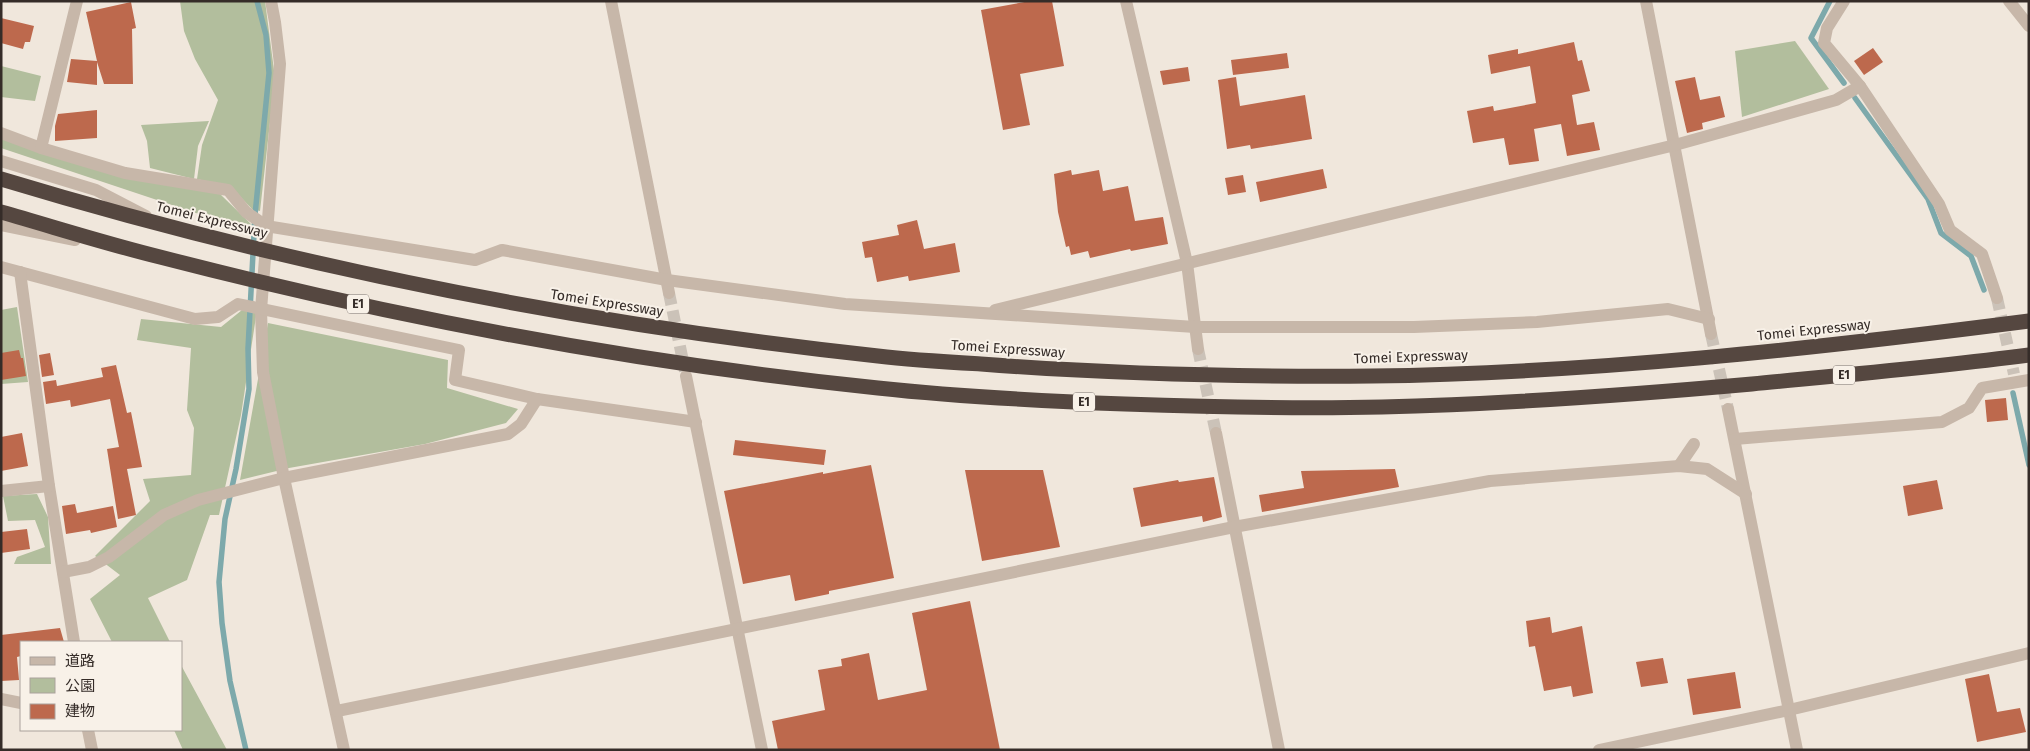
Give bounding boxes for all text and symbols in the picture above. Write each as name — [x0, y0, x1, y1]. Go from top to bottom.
street label: Tomei Expressway — [155, 198, 270, 242]
street label: Tomei Expressway — [549, 286, 665, 320]
road number: E1 — [347, 294, 369, 314]
street label: Tomei Expressway — [1756, 316, 1872, 344]
street label: Tomei Expressway — [950, 337, 1066, 361]
street label: Tomei Expressway — [1354, 347, 1468, 367]
road number: E1 — [1833, 366, 1855, 384]
road number: E1 — [1073, 392, 1095, 412]
legend — [20, 641, 182, 731]
text: 道路 — [65, 652, 95, 670]
text: 公園 — [65, 677, 95, 695]
text: 建物 — [65, 702, 95, 720]

